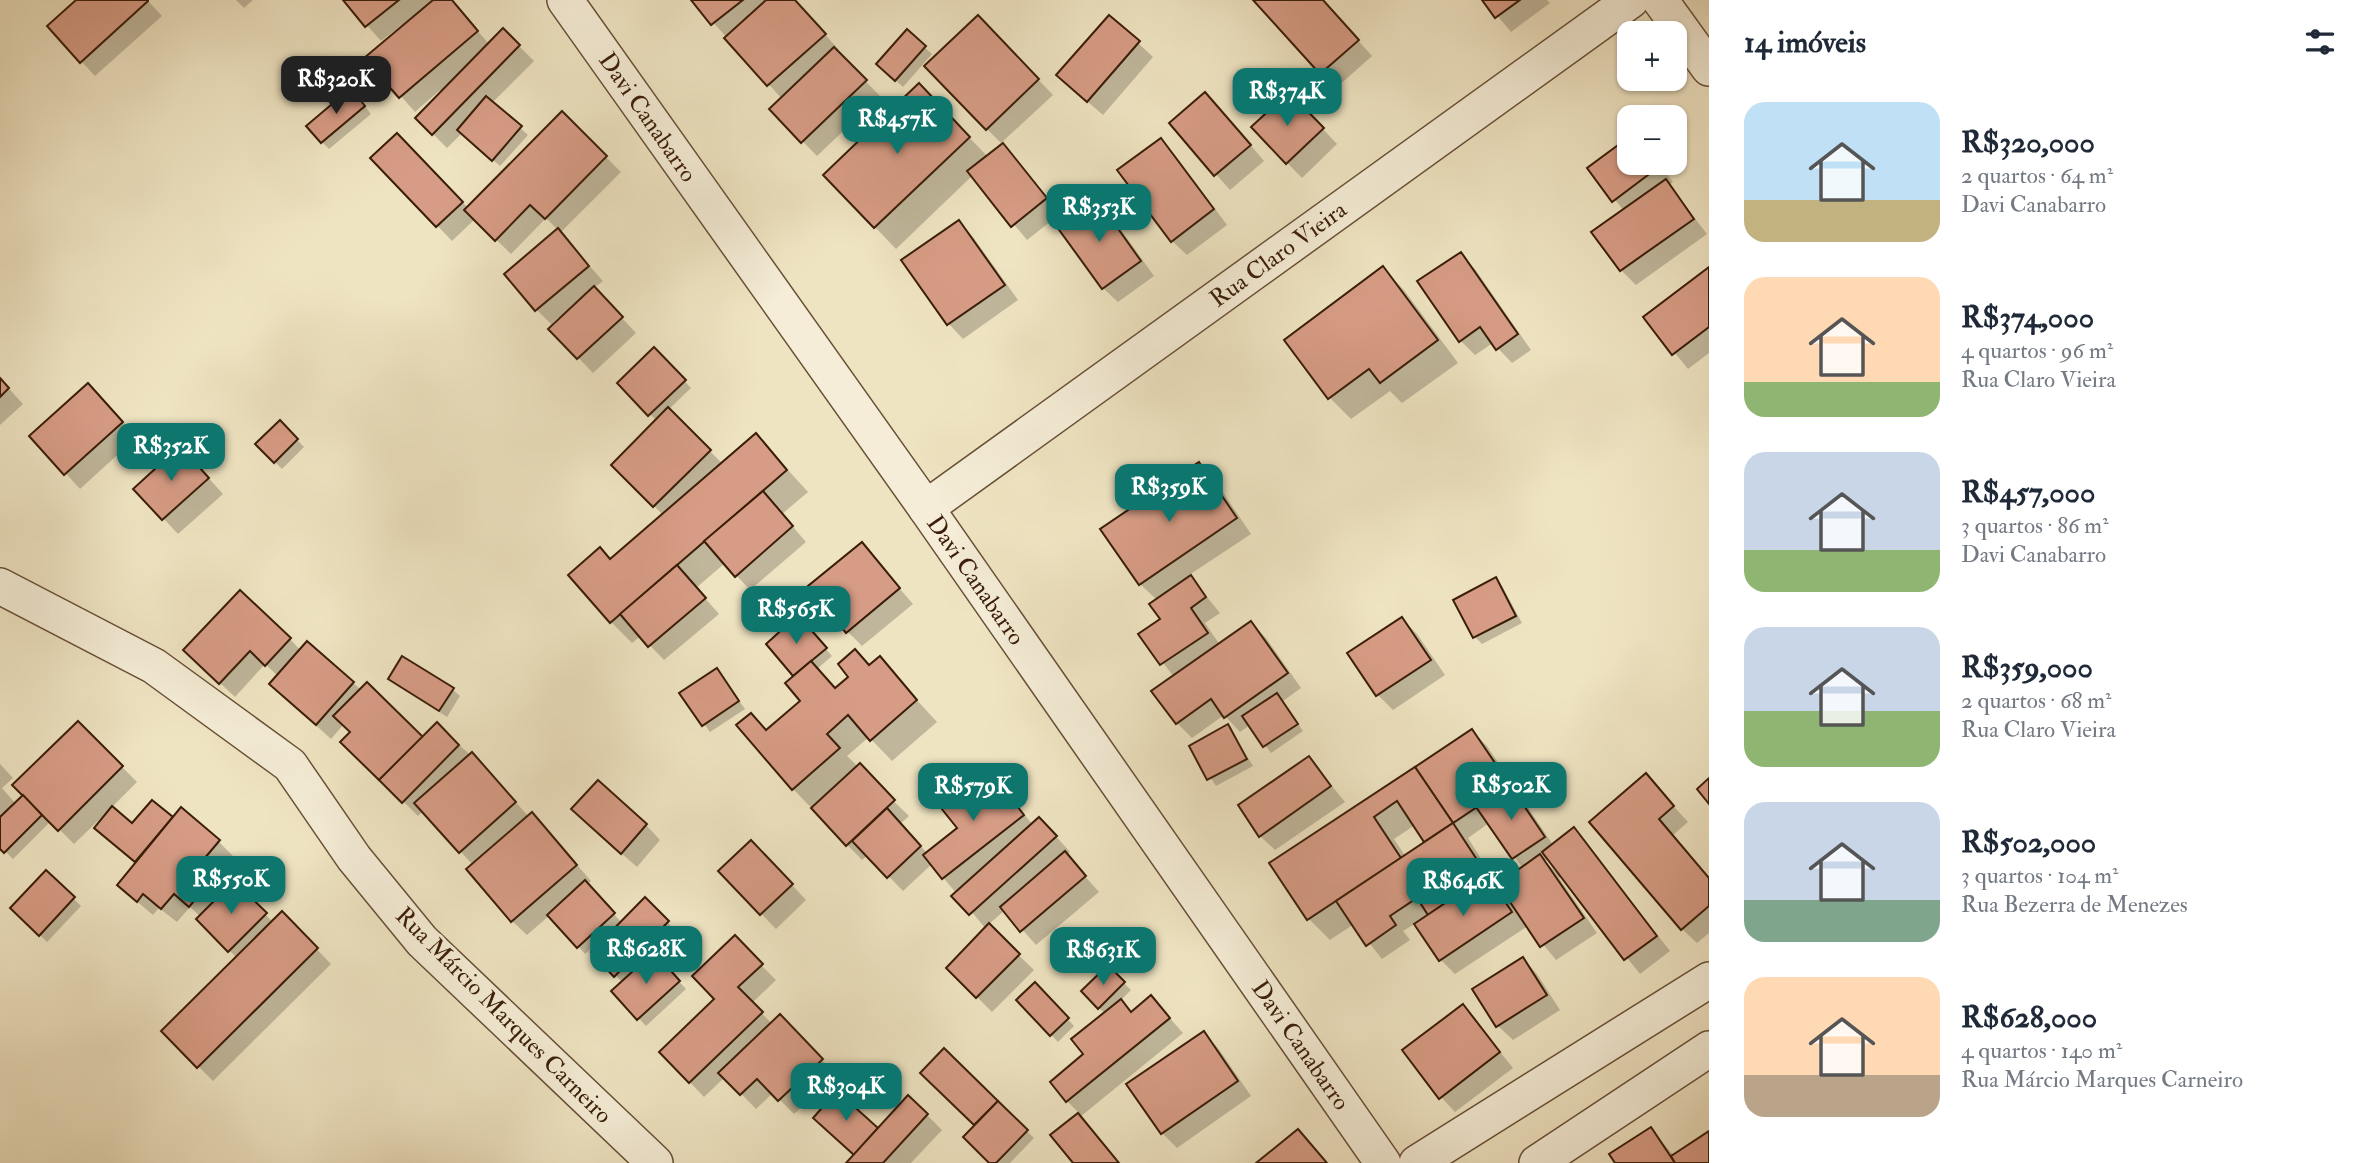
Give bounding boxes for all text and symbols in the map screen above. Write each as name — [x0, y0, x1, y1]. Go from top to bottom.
map controls — [1617, 21, 1687, 175]
button: + — [1617, 21, 1687, 91]
icon: filters — [2301, 23, 2339, 61]
text: 14 imóveis — [1744, 24, 1866, 61]
street label: Davi Canabarro — [591, 46, 704, 188]
pin: R$320K — [279, 57, 393, 116]
text: R$320K — [297, 64, 375, 93]
pin: R$374K — [1230, 68, 1344, 128]
text: R$374K — [1249, 76, 1325, 105]
pin: R$457K — [840, 96, 954, 156]
text: R$457K — [858, 104, 936, 133]
button: − — [1617, 105, 1687, 175]
text: R$320,000 — [1961, 124, 2095, 161]
icon: home — [1800, 130, 1884, 214]
text: 2 quartos · 64 m² — [1961, 161, 2113, 190]
pin: R$353K — [1042, 184, 1156, 244]
text: Davi Canabarro — [1961, 190, 2106, 219]
text: R$353K — [1062, 192, 1136, 221]
street label: Rua Claro Vieira — [1204, 194, 1354, 314]
text: R$374,000 — [1961, 299, 2094, 336]
icon: home — [1800, 305, 1884, 389]
text: 4 quartos · 96 m² — [1961, 336, 2113, 365]
text: Rua Claro Vieira — [1961, 365, 2116, 394]
pin: R$352K — [114, 424, 228, 483]
text: R$352K — [133, 431, 209, 460]
pin: R$359K — [1112, 464, 1226, 524]
text: R$359K — [1131, 472, 1207, 501]
text: R$457,000 — [1961, 474, 2095, 511]
icon: home — [1800, 480, 1884, 564]
street label: Davi Canabarro — [919, 509, 1032, 651]
text: 3 quartos · 86 m² — [1961, 511, 2109, 540]
text: Davi Canabarro — [1961, 540, 2106, 569]
pin: R$565K — [739, 586, 853, 646]
text: R$565K — [757, 594, 835, 623]
text: R$359,000 — [1961, 649, 2093, 686]
icon: home — [1800, 655, 1884, 739]
text: 2 quartos · 68 m² — [1961, 686, 2112, 715]
text: Rua Claro Vieira — [1961, 715, 2116, 744]
pin: R$502K — [1454, 762, 1568, 822]
pin: R$579K — [916, 764, 1030, 823]
text: R$502K — [1472, 770, 1550, 799]
text: R$579K — [934, 771, 1012, 800]
text: R$502,000 — [1961, 824, 2096, 861]
icon: home — [1800, 830, 1884, 914]
pin: R$550K — [174, 856, 288, 916]
pin: R$646K — [1406, 858, 1520, 918]
text: 3 quartos · 104 m² — [1961, 861, 2119, 890]
text: R$550K — [192, 864, 270, 893]
text: R$646K — [1422, 866, 1504, 895]
text: Rua Bezerra de Menezes — [1961, 890, 2188, 919]
street label: Rua Márcio Marques Carneiro — [389, 900, 619, 1130]
pin: R$628K — [589, 926, 703, 986]
pin: R$631K — [1046, 928, 1160, 987]
text: R$628K — [606, 934, 686, 963]
text: R$631K — [1066, 935, 1140, 964]
street label: Davi Canabarro — [1244, 974, 1357, 1116]
text: R$628,000 — [1961, 999, 2097, 1036]
icon: home — [1800, 1005, 1884, 1089]
text: 4 quartos · 140 m² — [1961, 1036, 2122, 1065]
pin: R$304K — [789, 1064, 903, 1123]
text: Rua Márcio Marques Carneiro — [1961, 1065, 2243, 1094]
text: R$304K — [807, 1071, 885, 1100]

